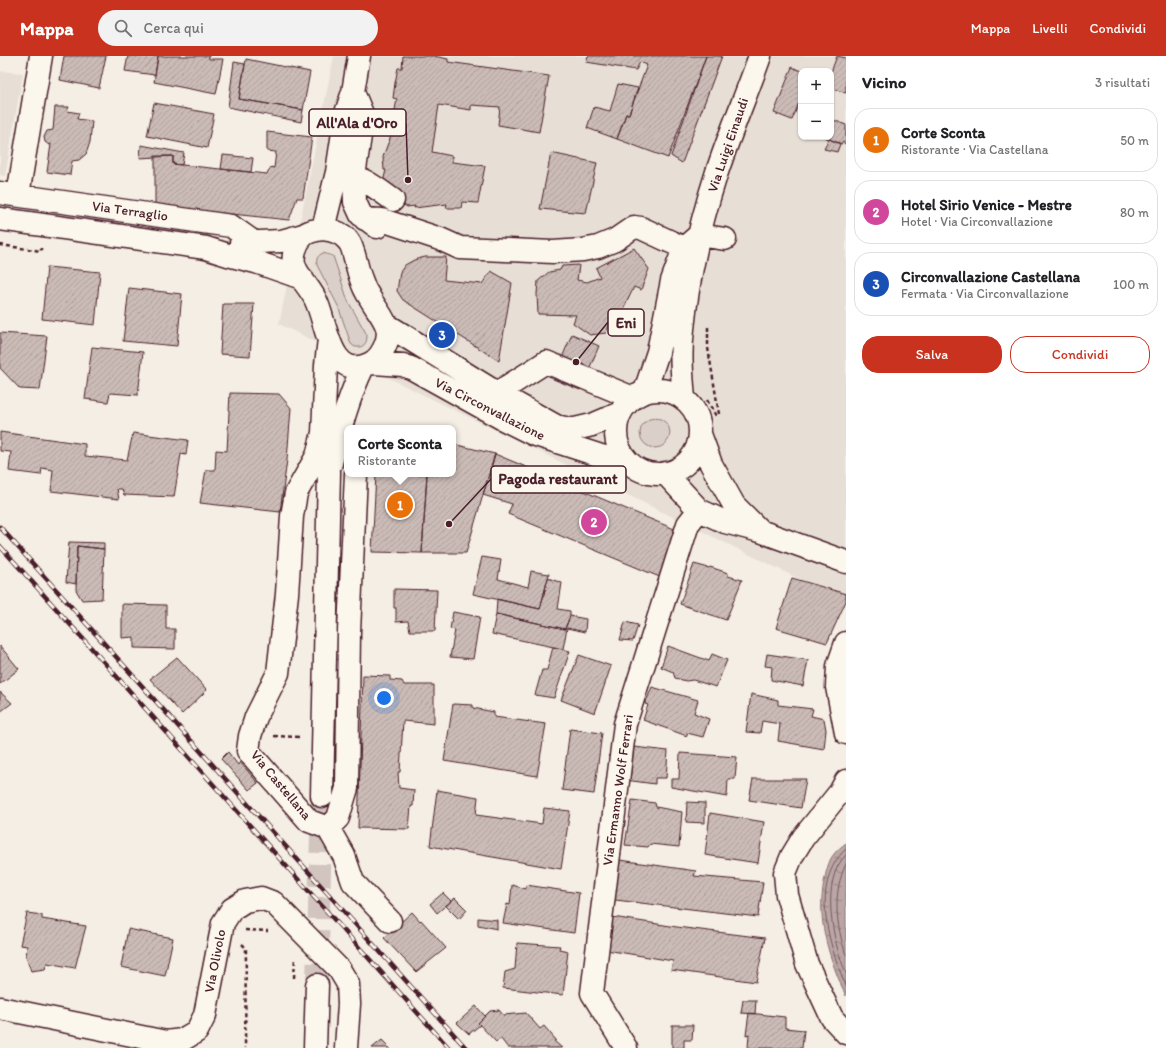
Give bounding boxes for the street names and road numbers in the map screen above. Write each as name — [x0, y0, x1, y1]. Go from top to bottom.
street label: Via Luigi Einaudi — [704, 95, 752, 195]
street label: Via Terraglio — [91, 197, 169, 225]
street label: Via Circonvallazione — [432, 374, 548, 444]
street label: Via Ermanno Wolf Ferrari — [599, 713, 637, 867]
street label: Via Castellana — [247, 747, 316, 824]
street label: Via Olivolo — [201, 928, 229, 994]

